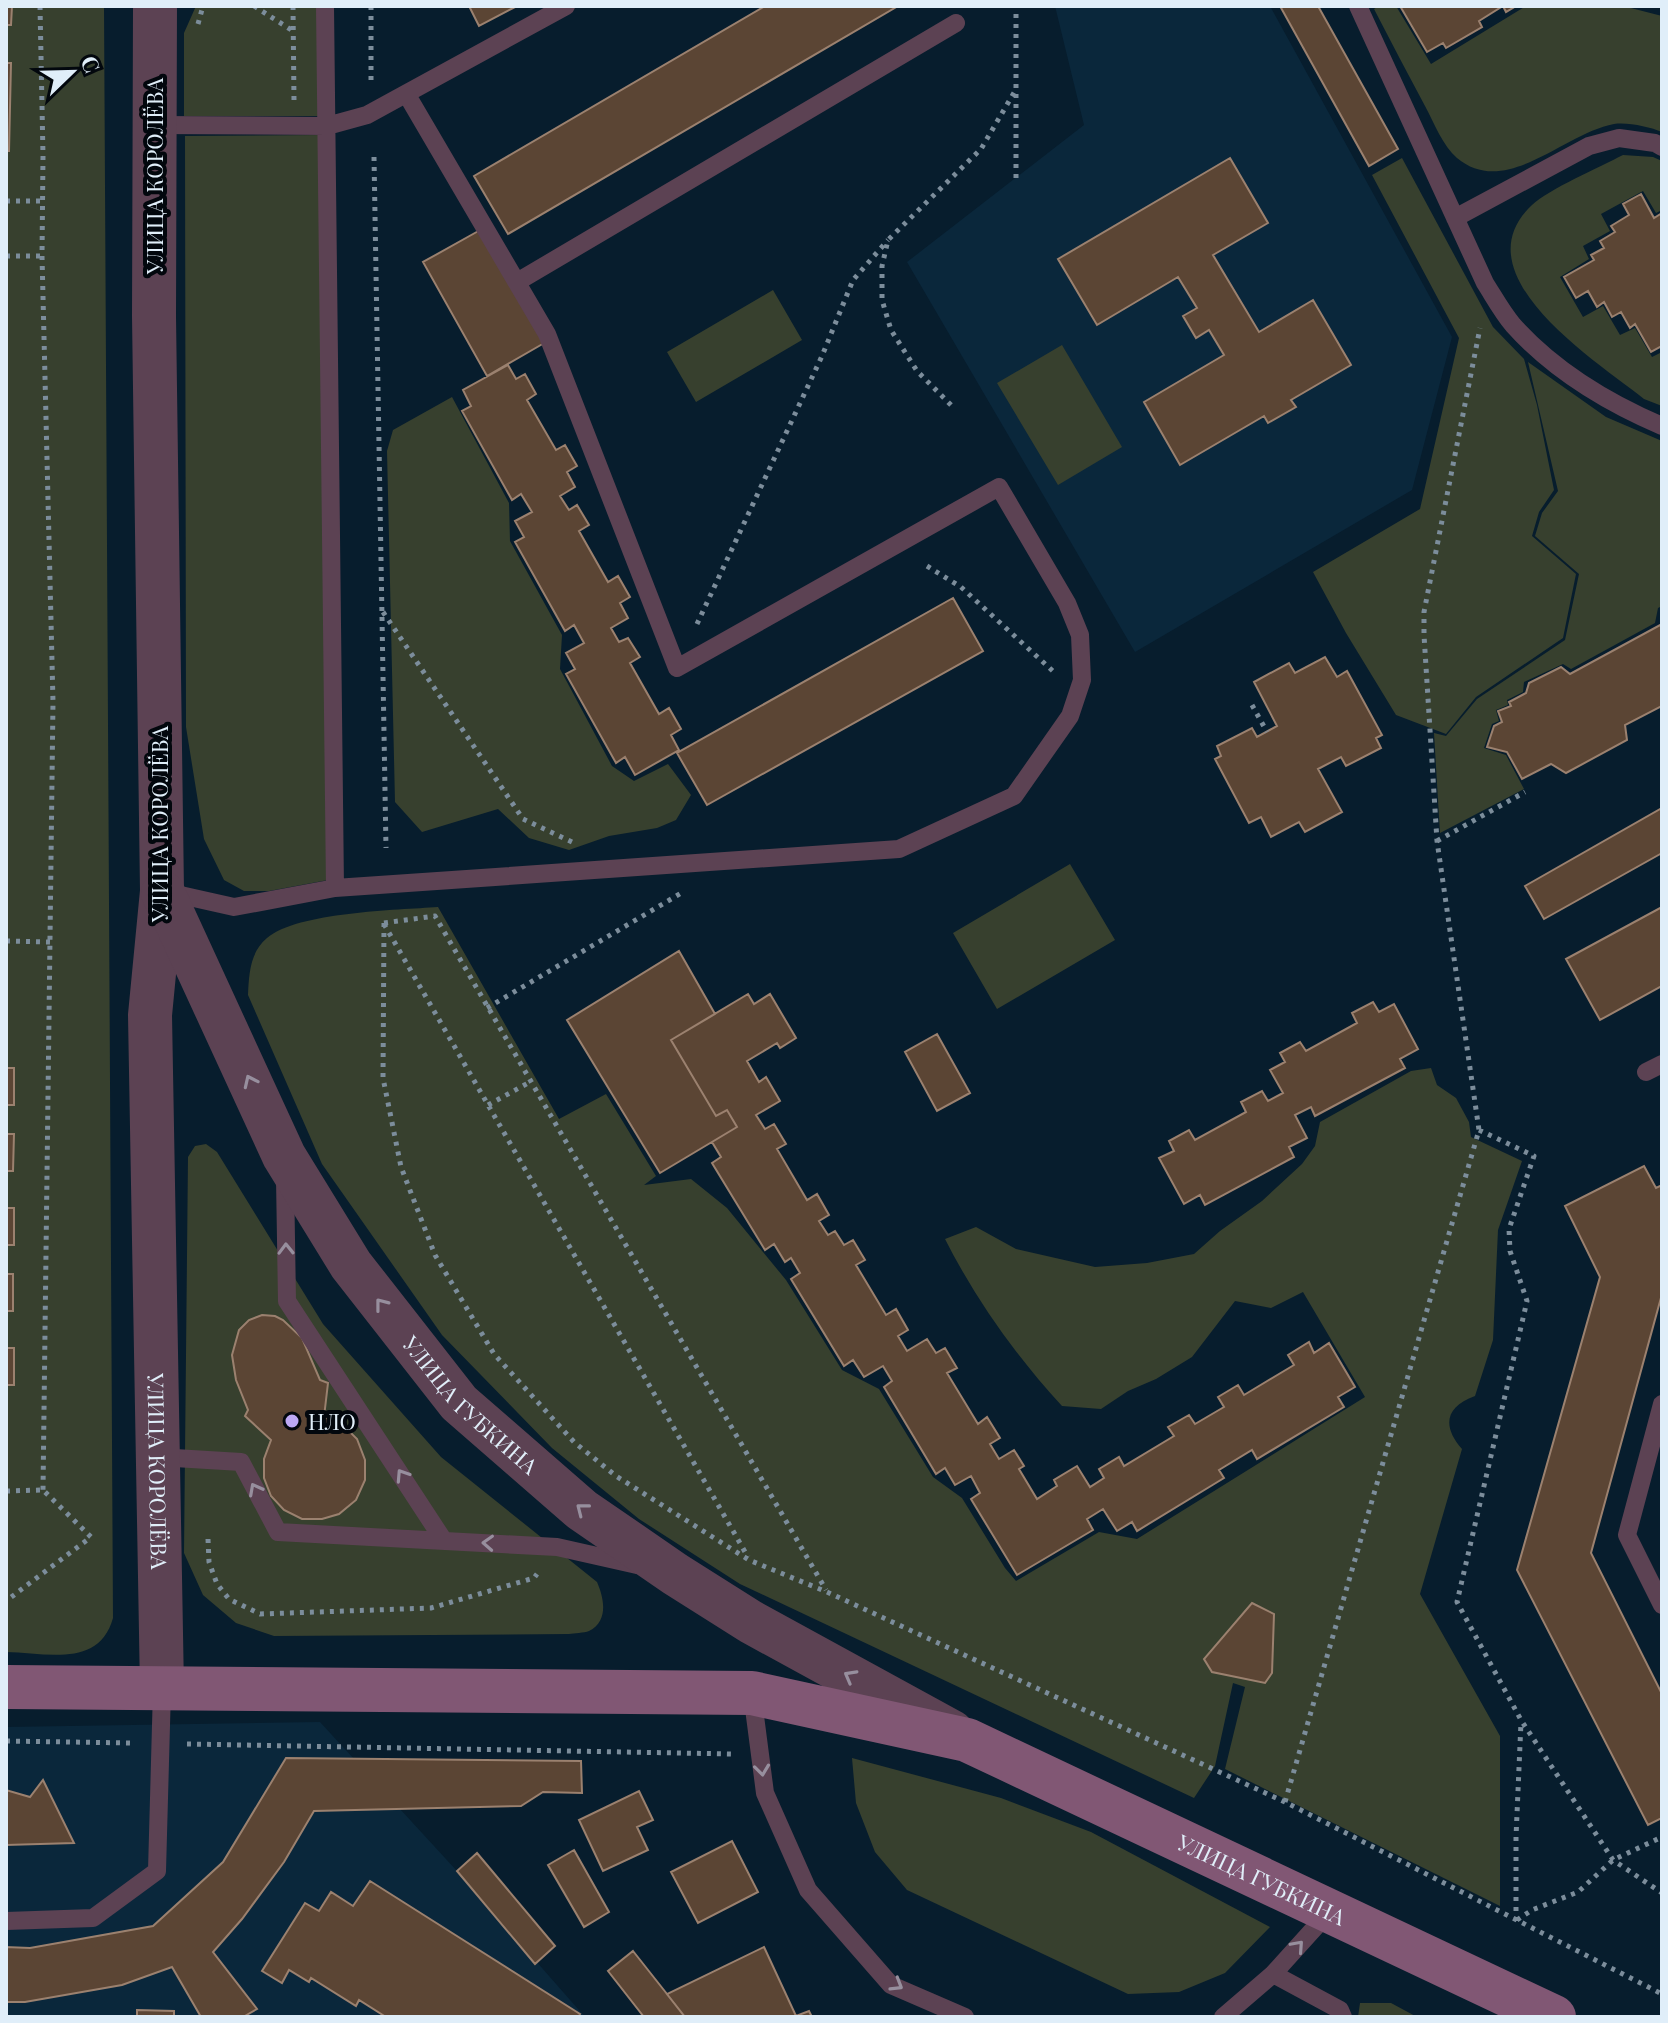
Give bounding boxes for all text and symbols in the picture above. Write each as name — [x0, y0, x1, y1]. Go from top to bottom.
north arrow — [32, 32, 112, 112]
text: С — [74, 51, 108, 77]
street label: УЛИЦА КОРОЛЁВА — [139, 78, 169, 275]
street label: УЛИЦА КОРОЛЁВА — [144, 726, 174, 923]
one-way arrow — [243, 1075, 259, 1089]
one-way arrow — [277, 1242, 295, 1255]
one-way arrow — [377, 1298, 391, 1313]
street label: УЛИЦА ГУБКИНА — [396, 1328, 545, 1480]
street label: УЛИЦА КОРОЛЁВА — [141, 1372, 175, 1570]
place label: НЛО — [308, 1406, 356, 1436]
marker: НЛО — [283, 1412, 301, 1430]
one-way arrow — [396, 1470, 411, 1484]
one-way arrow — [250, 1482, 265, 1497]
one-way arrow — [576, 1504, 591, 1518]
one-way arrow — [481, 1535, 494, 1552]
one-way arrow — [844, 1670, 858, 1686]
one-way arrow — [753, 1764, 770, 1777]
street label: УЛИЦА ГУБКИНА — [1172, 1826, 1351, 1932]
one-way arrow — [1289, 1940, 1303, 1955]
one-way arrow — [888, 1975, 902, 1990]

